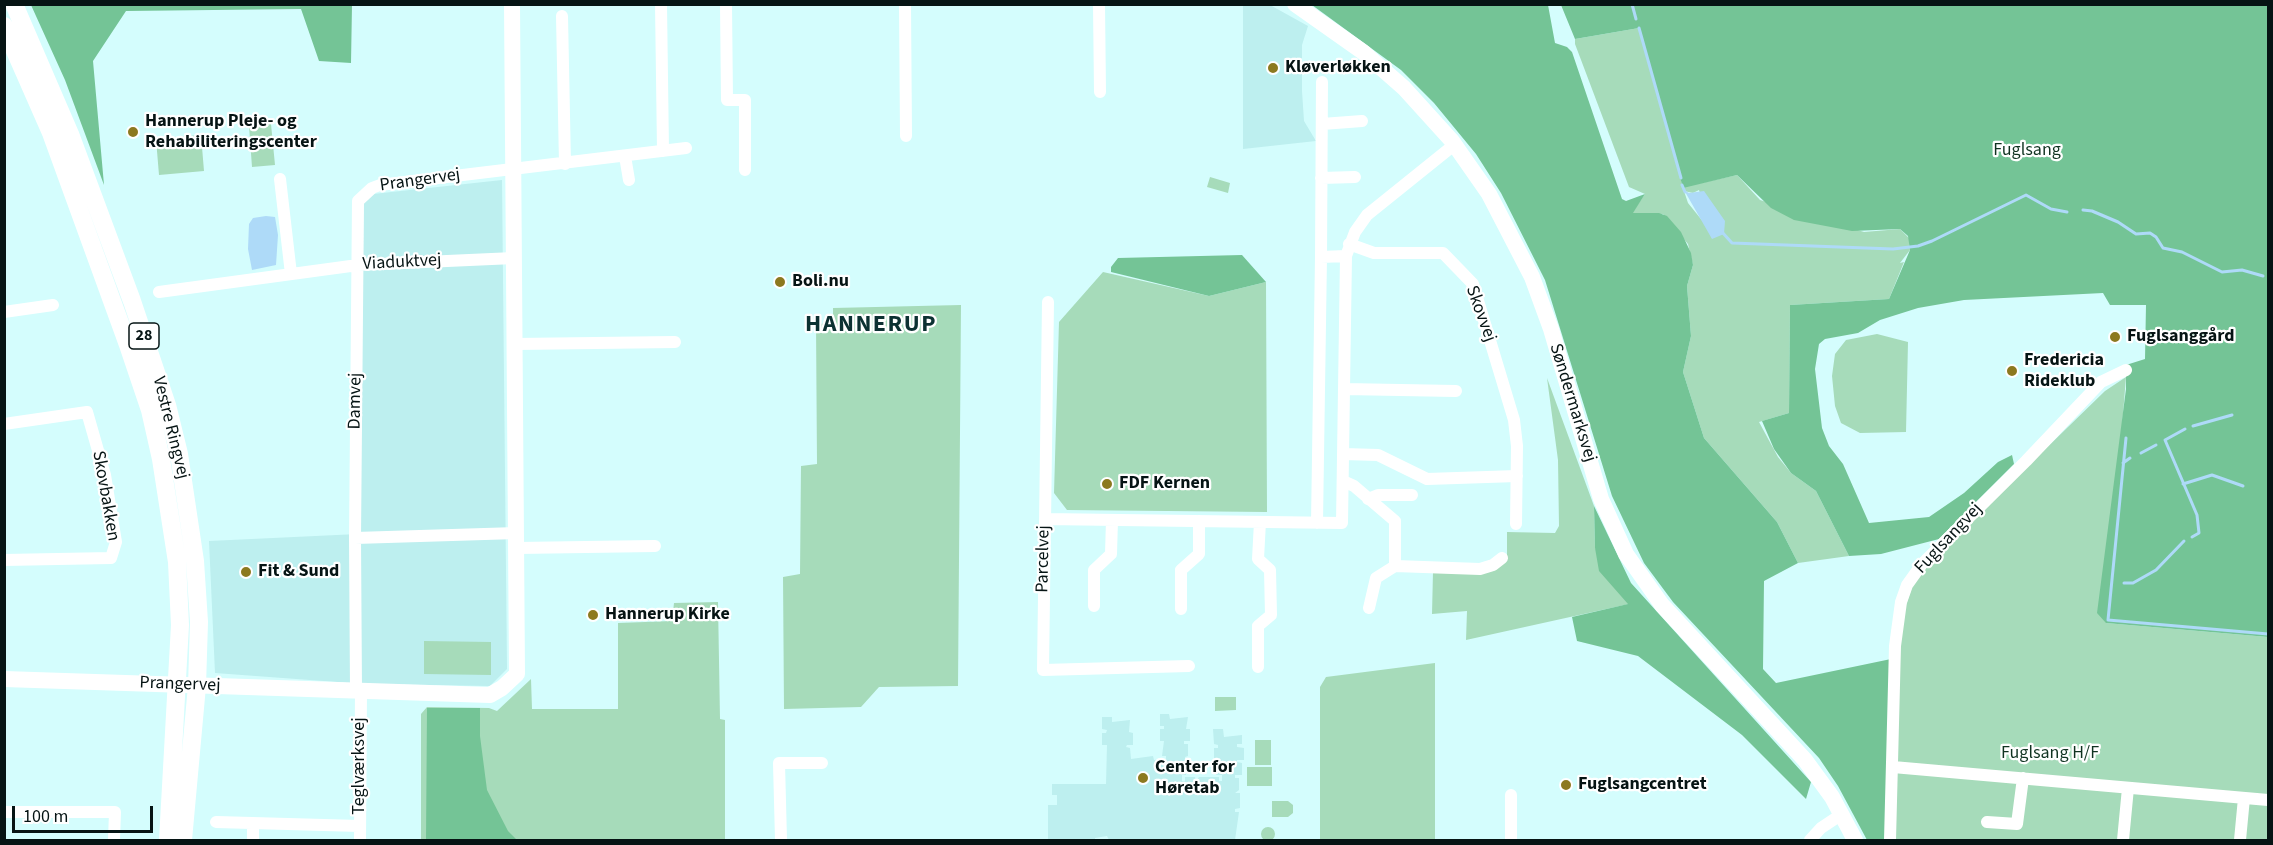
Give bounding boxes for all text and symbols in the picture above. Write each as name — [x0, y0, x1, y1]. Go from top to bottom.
place label: Kløverløkken — [1285, 57, 1391, 79]
marker: Kløverløkken — [1266, 61, 1280, 75]
place label: Hannerup Pleje- og Rehabiliteringscenter — [145, 111, 317, 154]
marker: Hannerup Pleje- og Rehabiliteringscenter — [126, 125, 140, 139]
park label: Fuglsang — [1993, 140, 2061, 162]
street label: Prangervej — [378, 165, 462, 197]
street label: Viaduktvej — [362, 250, 442, 276]
place label: Boli.nu — [792, 271, 849, 293]
marker: Boli.nu — [773, 275, 787, 289]
street label: Skovvej — [1460, 283, 1500, 345]
district label: HANNERUP — [805, 312, 937, 340]
road number: 28 — [129, 323, 159, 349]
place label: Fuglsanggård — [2127, 326, 2234, 348]
marker: Fuglsanggård — [2108, 330, 2122, 344]
street label: Søndermarksvej — [1544, 341, 1600, 465]
place label: Fredericia Rideklub — [2024, 350, 2104, 392]
marker: Fredericia Rideklub — [2005, 364, 2019, 378]
street label: Damvej — [345, 372, 367, 430]
street label: Vestre Ringvej — [147, 374, 193, 482]
street label: Skovbakken — [86, 449, 124, 543]
place label: FDF Kernen — [1119, 473, 1210, 495]
marker: FDF Kernen — [1100, 477, 1114, 491]
street label: Fuglsangvej — [1911, 499, 1987, 579]
street label: Parcelvej — [1033, 525, 1055, 593]
place label: Fit & Sund — [258, 561, 339, 583]
marker: Fit & Sund — [239, 565, 253, 579]
place label: Hannerup Kirke — [605, 604, 730, 626]
marker: Hannerup Kirke — [586, 608, 600, 622]
street label: Prangervej — [139, 673, 221, 697]
street label: Teglværksvej — [349, 717, 371, 815]
park label: Fuglsang H/F — [2001, 743, 2099, 765]
place label: Center for Høretab — [1155, 757, 1235, 800]
marker: Center for Høretab — [1136, 771, 1150, 785]
place label: Fuglsangcentret — [1578, 774, 1707, 796]
marker: Fuglsangcentret — [1559, 778, 1573, 792]
scale bar — [15, 794, 156, 832]
text: 100 m — [23, 804, 68, 829]

